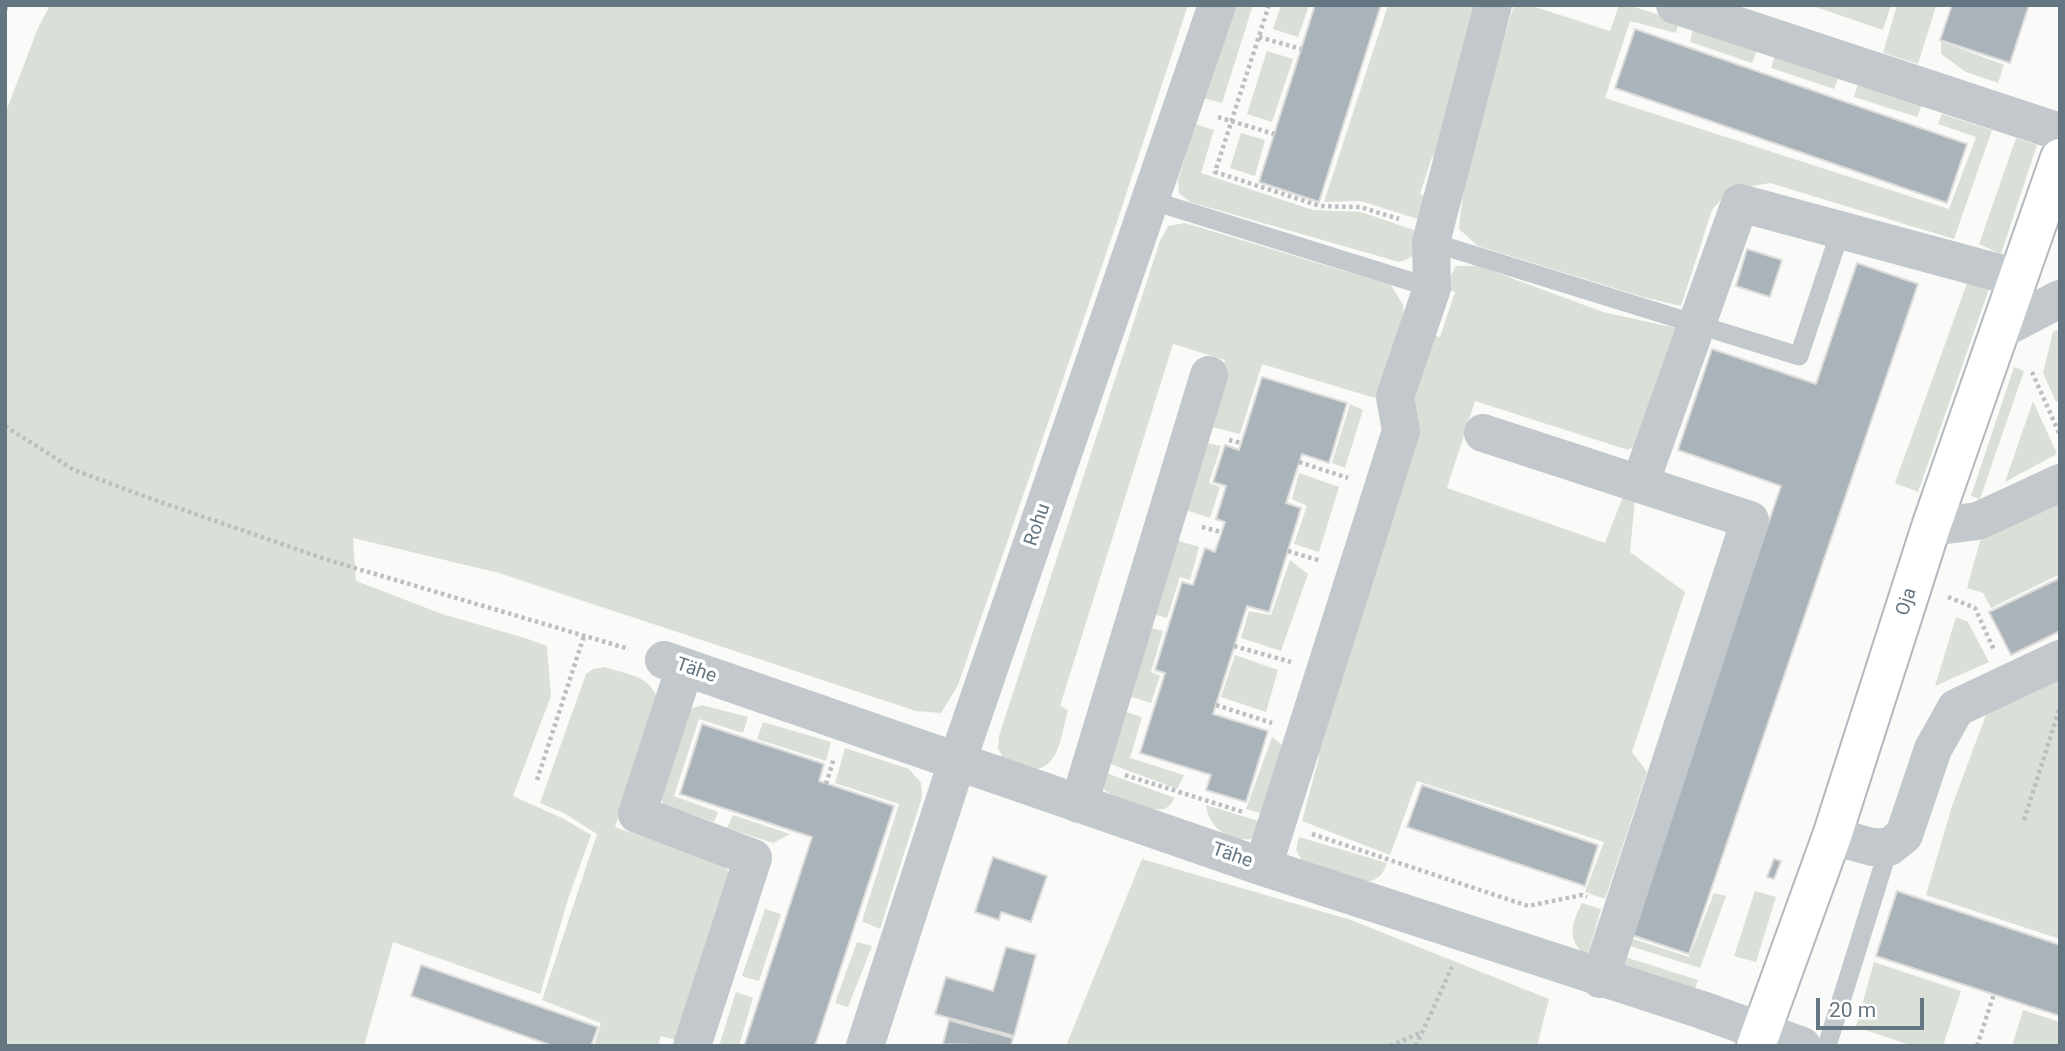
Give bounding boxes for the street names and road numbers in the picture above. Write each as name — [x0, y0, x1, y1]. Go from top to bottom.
street label: Rohu — [1020, 501, 1056, 549]
street label: Oja — [1892, 585, 1922, 619]
street label: Tähe — [673, 654, 719, 688]
street label: Tähe — [1209, 839, 1255, 873]

